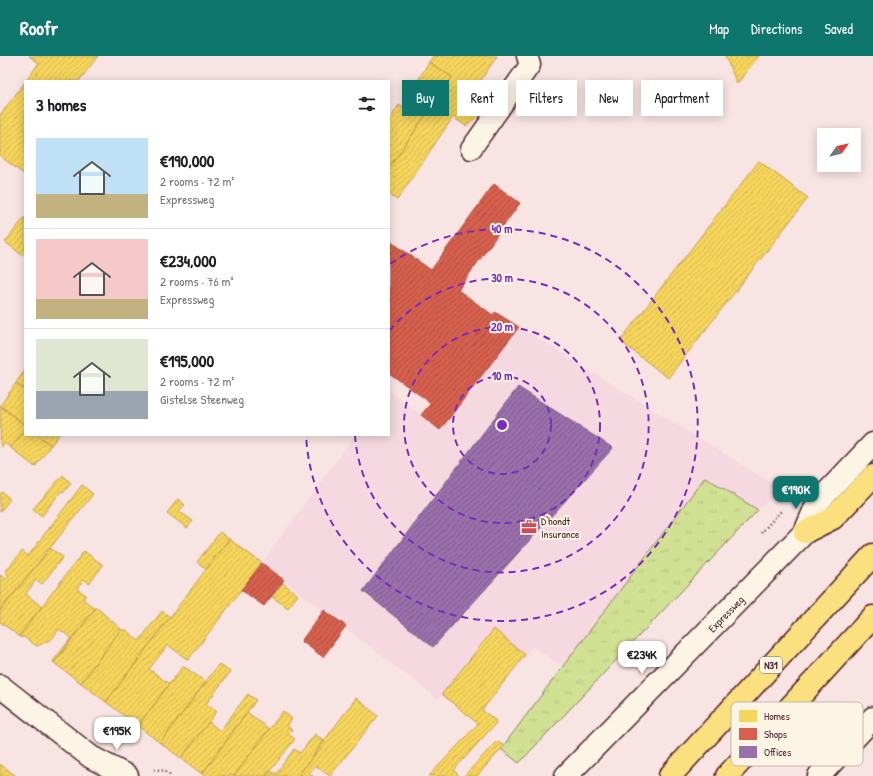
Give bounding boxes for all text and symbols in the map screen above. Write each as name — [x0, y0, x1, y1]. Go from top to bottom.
text: Roofr — [20, 15, 58, 41]
text: Map — [709, 19, 729, 38]
text: Directions — [751, 19, 802, 38]
text: Saved — [824, 19, 853, 38]
chip: Buy — [402, 80, 449, 116]
chip: Rent — [457, 80, 508, 116]
chip: Filters — [516, 80, 577, 116]
chip: New — [585, 80, 633, 116]
chip: Apartment — [641, 80, 723, 116]
text: 3 homes — [36, 93, 86, 116]
icon: filters — [356, 93, 378, 115]
north arrow — [817, 128, 861, 172]
map controls — [817, 128, 861, 172]
text: €190,000 — [160, 149, 215, 172]
icon: home — [68, 154, 116, 202]
text: 2 rooms · 72 m² — [160, 172, 234, 190]
text: Expressweg — [160, 190, 214, 208]
text: 40 m — [492, 220, 512, 237]
text: €234,000 — [160, 249, 216, 272]
icon: home — [68, 255, 116, 303]
text: 30 m — [491, 269, 513, 286]
text: 2 rooms · 76 m² — [160, 272, 233, 290]
text: Expressweg — [160, 290, 214, 308]
text: 20 m — [491, 318, 513, 335]
text: €195,000 — [160, 349, 214, 372]
icon: home — [68, 355, 116, 403]
text: 10 m — [492, 367, 512, 384]
text: 2 rooms · 72 m² — [160, 372, 234, 390]
text: Gistelse Steenweg — [160, 390, 244, 408]
centre of rings — [495, 418, 509, 432]
pin: €190K — [768, 476, 824, 510]
text: €190K — [782, 480, 810, 498]
place label: D'hondt Insurance — [541, 514, 580, 541]
office icon: D'hondt Insurance — [520, 518, 538, 536]
street label: Expressweg — [705, 593, 747, 635]
pin: €234K — [614, 641, 670, 675]
text: €234K — [627, 645, 657, 663]
road number: N31 — [760, 657, 782, 673]
legend — [731, 702, 863, 766]
text: Homes — [764, 709, 790, 723]
pin: €195K — [89, 717, 145, 751]
text: €195K — [103, 721, 131, 739]
text: Shops — [764, 727, 787, 741]
text: Offices — [764, 745, 791, 759]

